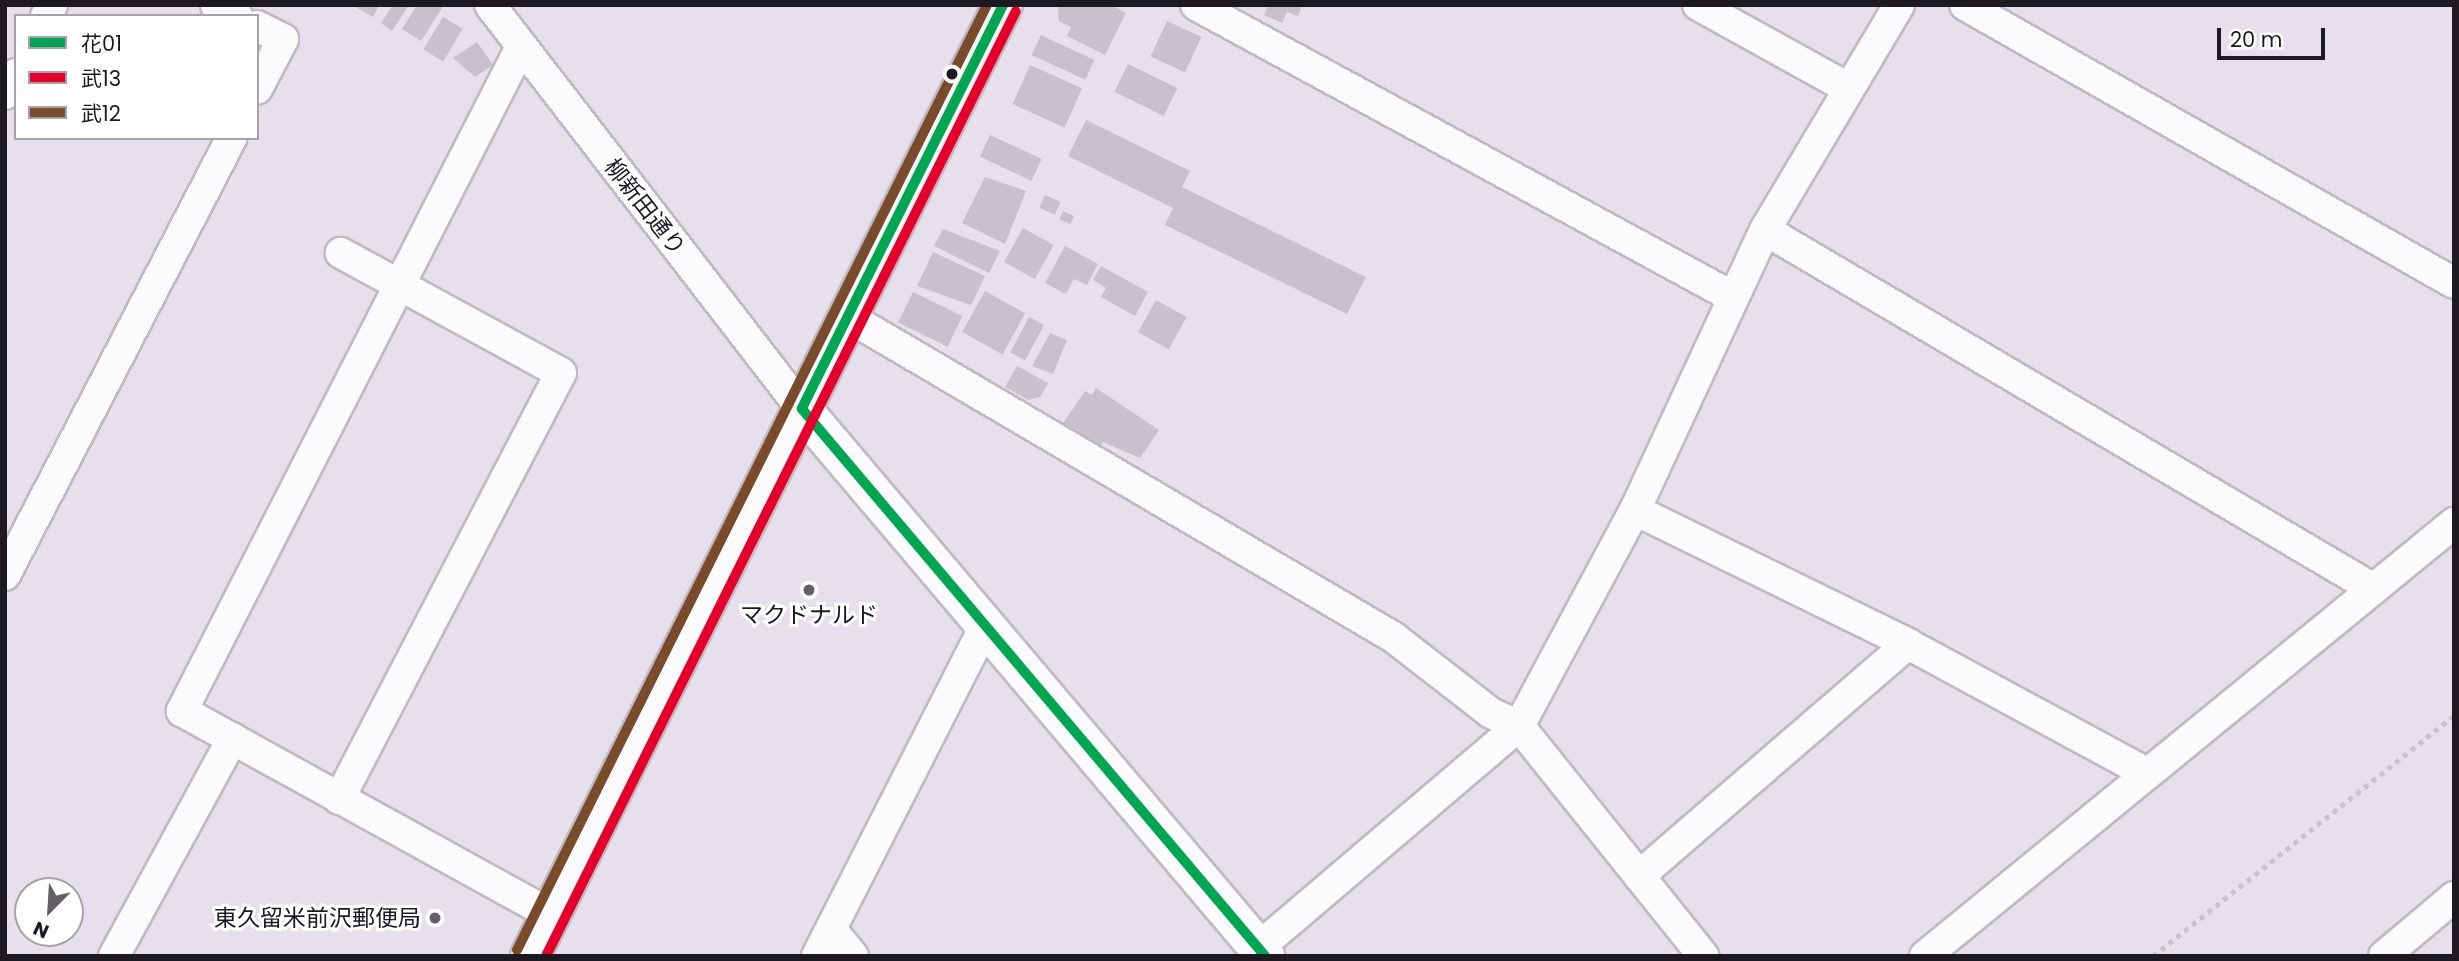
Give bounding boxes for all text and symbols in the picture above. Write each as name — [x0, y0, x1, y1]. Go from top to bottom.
legend — [14, 14, 259, 140]
scale bar — [2221, 14, 2330, 58]
text: 20 m — [2230, 25, 2283, 54]
text: 花01 — [81, 29, 122, 58]
text: 武13 — [81, 64, 121, 93]
unlabelled marker — [945, 67, 959, 81]
text: 武12 — [81, 99, 121, 128]
street label: 柳新田通り — [599, 153, 691, 261]
marker: マクドナルド — [801, 582, 817, 598]
place label: マクドナルド — [740, 601, 878, 629]
north arrow — [14, 877, 84, 947]
place label: 東久留米前沢郵便局 — [214, 904, 421, 932]
marker: 東久留米前沢郵便局 — [427, 910, 443, 926]
text: N — [29, 915, 53, 945]

